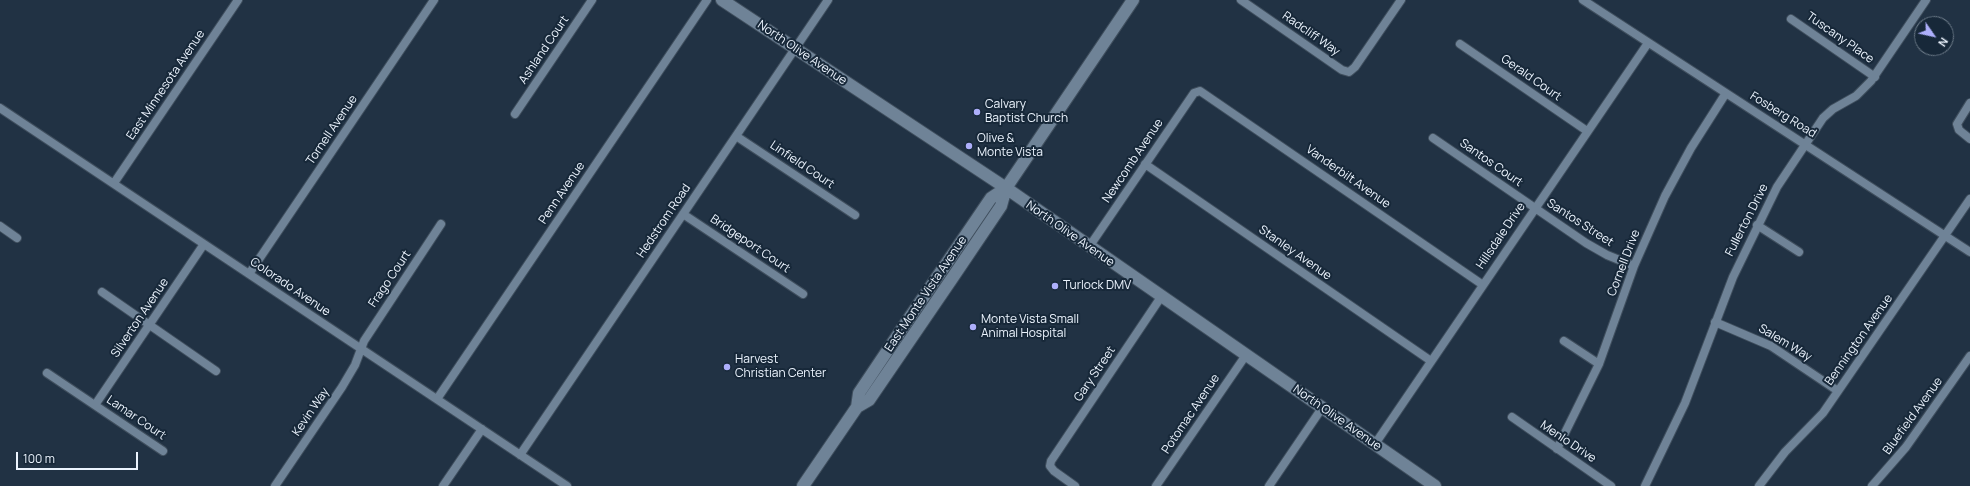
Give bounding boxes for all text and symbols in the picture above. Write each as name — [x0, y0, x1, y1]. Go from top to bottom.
street label: Radcliff Way — [1279, 9, 1343, 59]
street label: Tuscany Place — [1803, 9, 1877, 67]
street label: Ashland Court — [516, 13, 572, 87]
north arrow — [1914, 16, 1954, 56]
street label: North Olive Avenue — [755, 18, 849, 88]
street label: East Minnesota Avenue — [124, 27, 208, 143]
text: N — [1935, 35, 1952, 50]
street label: Gerald Court — [1498, 52, 1564, 104]
street label: Fosberg Road — [1747, 89, 1819, 141]
street label: Tornell Avenue — [303, 92, 361, 168]
place label: Calvary Baptist Church — [985, 98, 1068, 126]
marker: Calvary Baptist Church — [972, 107, 982, 117]
street label: Newcomb Avenue — [1100, 116, 1166, 206]
place label: Olive & Monte Vista — [977, 132, 1043, 160]
street label: Santos Court — [1457, 136, 1525, 190]
street label: Linfield Court — [767, 138, 837, 192]
marker: Olive & Monte Vista — [964, 141, 974, 151]
street label: Vanderbilt Avenue — [1303, 142, 1393, 212]
street label: Penn Avenue — [536, 159, 588, 227]
street label: Hedstrom Road — [634, 181, 694, 261]
street label: Fullerton Drive — [1723, 181, 1771, 259]
street label: Santos Street — [1544, 196, 1616, 250]
street label: North Olive Avenue — [1023, 198, 1117, 270]
street label: Hillsdale Drive — [1474, 200, 1528, 272]
street label: Bridgeport Court — [707, 212, 793, 276]
street label: Stanley Avenue — [1256, 223, 1334, 283]
street label: Cornell Drive — [1605, 228, 1643, 298]
street label: East Monte Vista Avenue — [882, 233, 970, 355]
street label: Frago Court — [366, 248, 414, 310]
street label: Colorado Avenue — [247, 255, 333, 319]
street label: Silverton Avenue — [108, 276, 172, 360]
place label: Turlock DMV — [1063, 279, 1131, 293]
marker: Turlock DMV — [1050, 281, 1060, 291]
street label: Bennington Avenue — [1822, 292, 1896, 388]
place label: Monte Vista Small Animal Hospital — [981, 313, 1079, 341]
street label: Salem Way — [1756, 321, 1814, 365]
marker: Monte Vista Small Animal Hospital — [968, 322, 978, 332]
street label: Gary Street — [1071, 344, 1119, 404]
place label: Harvest Christian Center — [735, 353, 826, 381]
marker: Harvest Christian Center — [722, 362, 732, 372]
street label: Potomac Avenue — [1159, 371, 1223, 457]
street label: Bluefield Avenue — [1880, 375, 1946, 457]
street label: North Olive Avenue — [1290, 382, 1384, 454]
street label: Kevin Way — [290, 385, 332, 439]
street label: Lamar Court — [104, 393, 168, 443]
street label: Menlo Drive — [1537, 418, 1599, 466]
scale bar — [18, 444, 140, 470]
text: 100 m — [23, 450, 55, 467]

